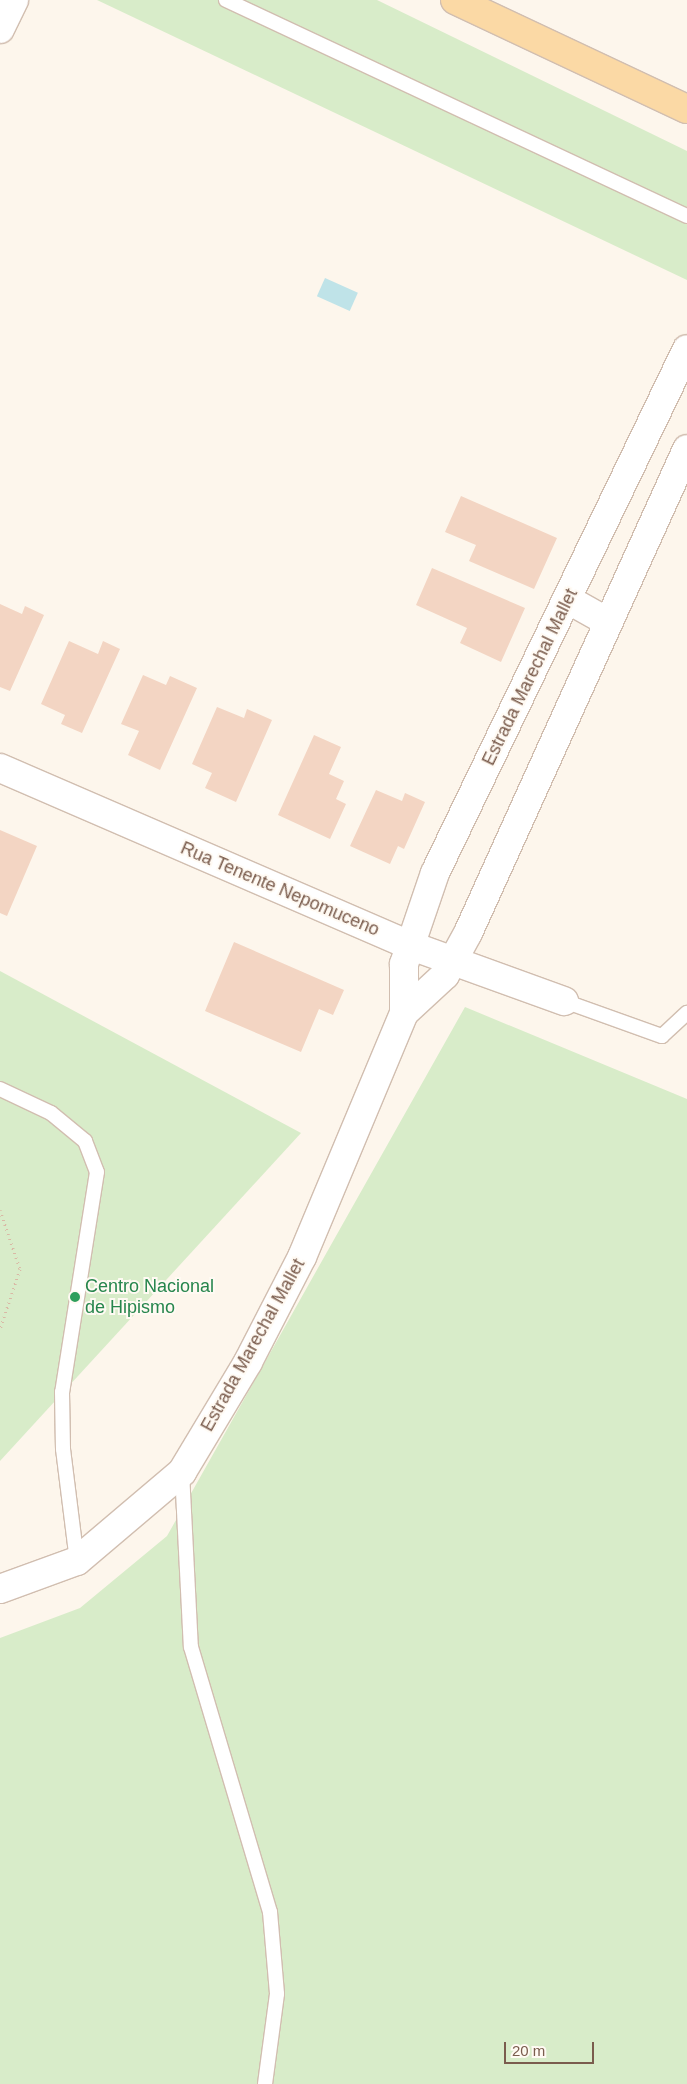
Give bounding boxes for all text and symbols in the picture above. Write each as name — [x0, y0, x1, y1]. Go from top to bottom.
street label: Estrada Marechal Mallet — [478, 585, 582, 769]
street label: Rua Tenente Nepomuceno — [177, 837, 383, 941]
street label: Estrada Marechal Mallet — [197, 1255, 309, 1435]
place label: Centro Nacional de Hipismo — [85, 1276, 214, 1318]
marker: Centro Nacional de Hipismo — [69, 1291, 81, 1303]
scale bar — [507, 2032, 597, 2064]
text: 20 m — [512, 2042, 545, 2059]

